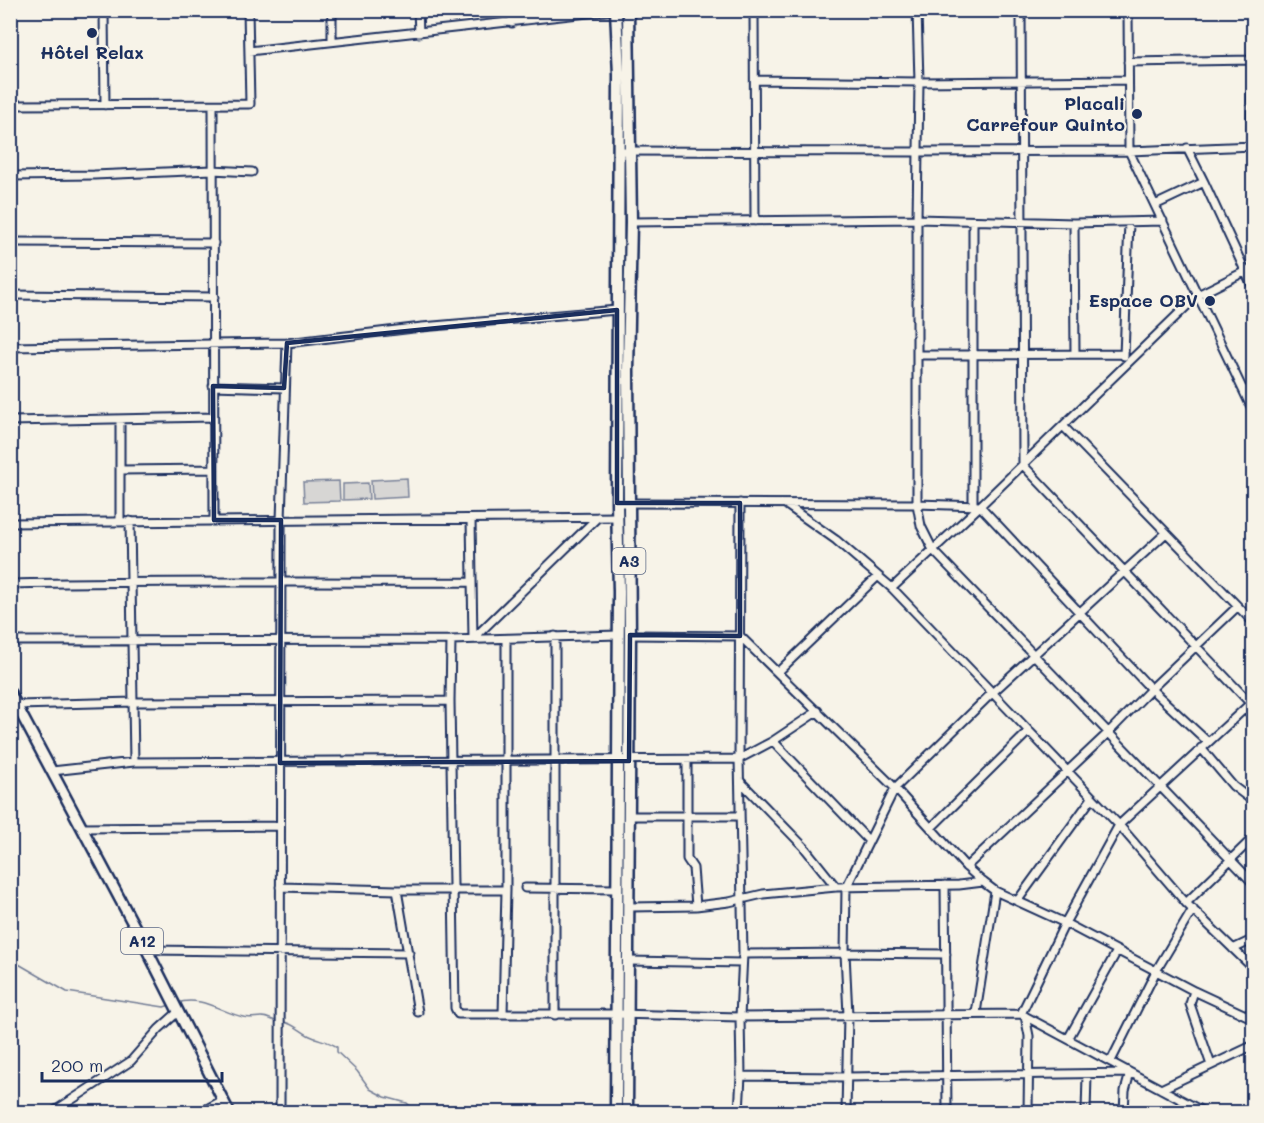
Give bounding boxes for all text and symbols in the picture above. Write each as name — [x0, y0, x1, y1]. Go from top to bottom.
marker: Hôtel Relax — [85, 26, 99, 40]
place label: Hôtel Relax — [40, 40, 144, 64]
place label: Placali Carrefour Quinto — [966, 91, 1125, 136]
marker: Placali Carrefour Quinto — [1130, 107, 1144, 121]
place label: Espace OBV — [1088, 288, 1198, 312]
marker: Espace OBV — [1203, 294, 1217, 308]
road number: A3 — [612, 548, 646, 574]
road number: A12 — [121, 928, 163, 954]
scale bar — [42, 1045, 222, 1083]
text: 200 m — [51, 1053, 103, 1077]

